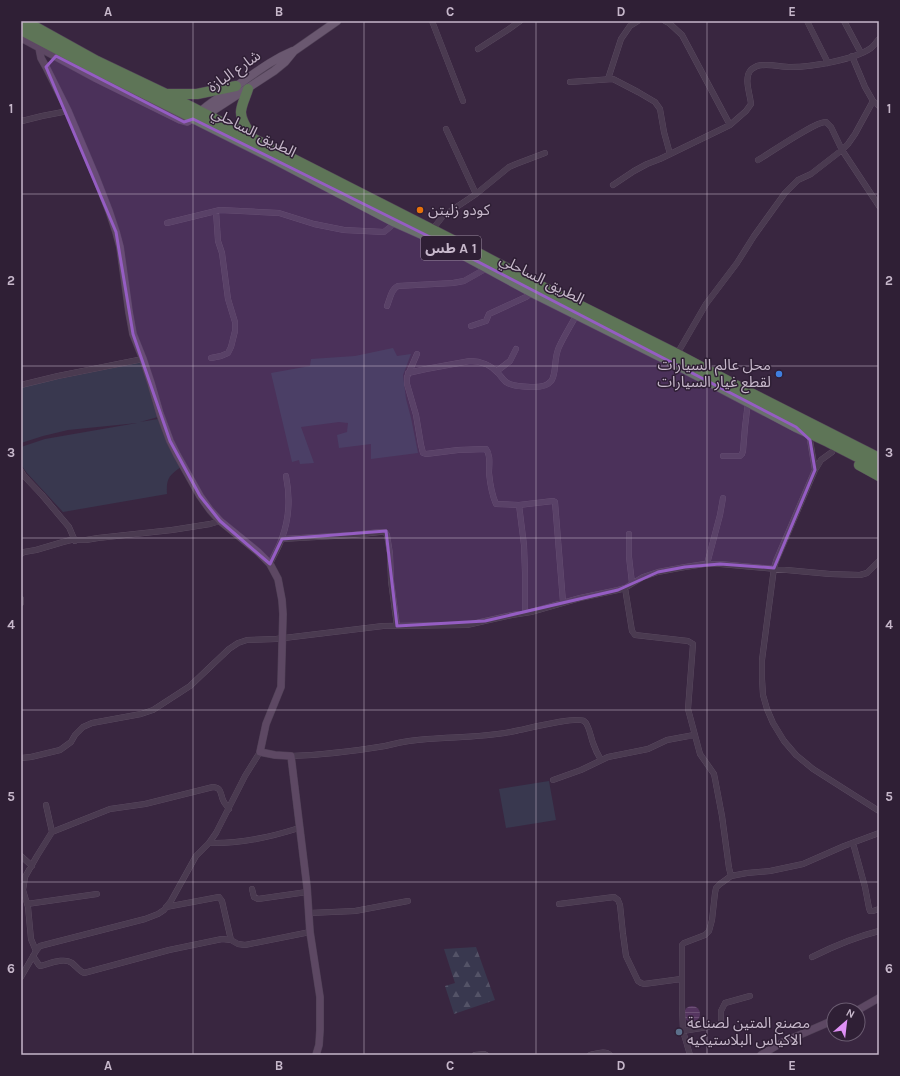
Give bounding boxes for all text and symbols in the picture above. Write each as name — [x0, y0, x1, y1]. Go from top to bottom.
text: A — [104, 4, 112, 19]
text: B — [275, 4, 283, 19]
text: C — [446, 4, 454, 19]
text: D — [617, 4, 626, 19]
text: E — [788, 4, 796, 19]
street label: شارع البازة — [204, 46, 266, 98]
text: 1 — [9, 101, 13, 116]
text: 1 — [887, 101, 891, 116]
street label: الطريق الساحلي — [207, 103, 299, 163]
place label: كودو زليتن — [428, 201, 491, 219]
marker: كودو زليتن — [415, 205, 425, 215]
road number: طس A 1 — [421, 236, 481, 260]
street label: الطريق الساحلي — [495, 250, 587, 310]
text: 2 — [7, 273, 15, 288]
text: 2 — [885, 273, 893, 288]
place label: محل عالم السيارات لقطع غيار السيارات — [657, 356, 771, 394]
marker: محل عالم السيارات لقطع غيار السيارات — [774, 369, 784, 379]
text: 3 — [7, 445, 15, 460]
text: 3 — [885, 445, 893, 460]
text: 4 — [7, 617, 15, 632]
text: 4 — [885, 617, 893, 632]
text: 5 — [7, 789, 15, 804]
text: 5 — [885, 789, 893, 804]
text: 6 — [7, 961, 15, 976]
text: 6 — [885, 961, 893, 976]
north arrow — [826, 1002, 866, 1042]
text: N — [844, 1006, 857, 1021]
place label: مصنع المتين لصناعة الاكياس البلاستيكيه — [687, 1014, 810, 1049]
marker: مصنع المتين لصناعة الاكياس البلاستيكيه — [674, 1027, 684, 1037]
text: A — [104, 1058, 112, 1073]
text: B — [275, 1058, 283, 1073]
text: C — [446, 1058, 454, 1073]
text: D — [617, 1058, 626, 1073]
text: E — [788, 1058, 796, 1073]

